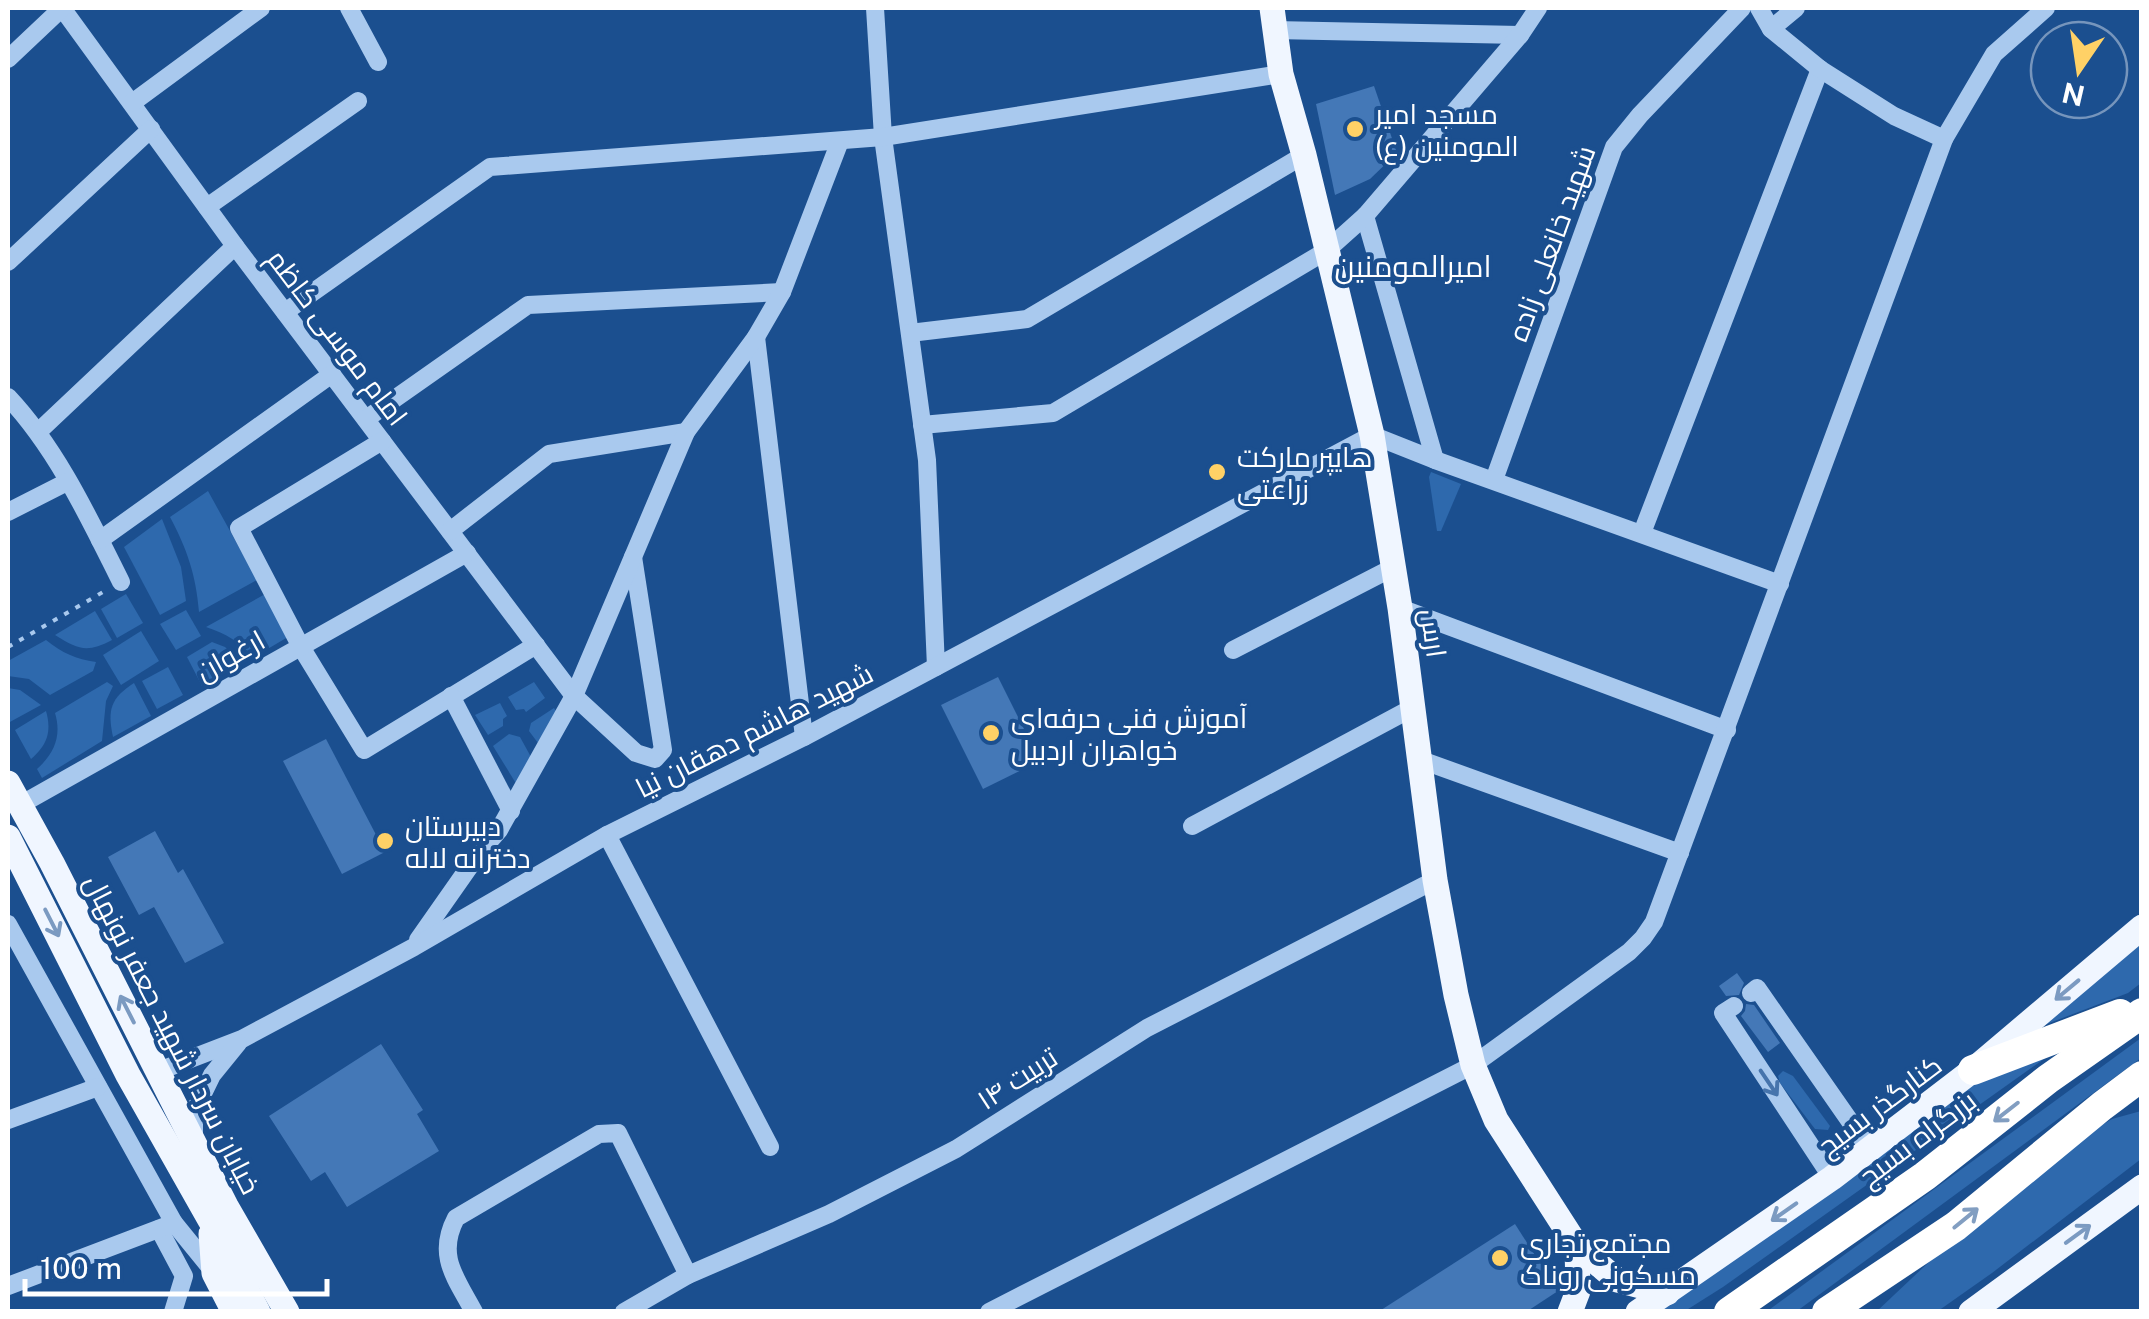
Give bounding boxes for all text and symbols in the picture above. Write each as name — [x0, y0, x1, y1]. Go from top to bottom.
north arrow — [2029, 20, 2129, 120]
text: N — [2059, 76, 2088, 113]
place label: مسجد امیر المومنین (ع) — [1373, 97, 1519, 165]
marker: مسجد امیر المومنین (ع) — [1344, 118, 1366, 140]
street label: شهید خانعلی زاده — [1500, 141, 1603, 346]
street label: امام موسی کاظم — [258, 242, 415, 434]
district label: امیرالمومنین — [1335, 248, 1491, 285]
place label: هایپر مارکت زراعتی — [1237, 440, 1372, 506]
marker: هایپر مارکت زراعتی — [1206, 461, 1228, 483]
street label: ارس — [1413, 607, 1454, 660]
street label: ارغوان — [190, 623, 271, 688]
street label: شهید هاشم دهقان نیا — [630, 656, 880, 808]
place label: آموزش فنی حرفه‌ای خواهران اردبیل — [1011, 701, 1248, 767]
marker: آموزش فنی حرفه‌ای خواهران اردبیل — [980, 722, 1002, 744]
place label: دبیرستان دخترانه لاله — [405, 809, 531, 874]
marker: دبیرستان دخترانه لاله — [374, 830, 396, 852]
street label: خیابان سردار شهید جعفر نونهال — [77, 869, 268, 1200]
one-way arrow — [43, 908, 62, 938]
one-way arrow — [2055, 979, 2081, 1001]
one-way arrow — [117, 995, 136, 1024]
street label: تربیت ۱۴ — [971, 1040, 1064, 1116]
street label: کنارگذر بسیج — [1810, 1048, 1949, 1165]
one-way arrow — [1759, 1069, 1780, 1097]
street label: بزرگراه بسیج — [1852, 1083, 1984, 1195]
one-way arrow — [1993, 1101, 2020, 1122]
one-way arrow — [1771, 1201, 1798, 1222]
one-way arrow — [1952, 1208, 1979, 1229]
one-way arrow — [2064, 1223, 2092, 1244]
place label: مجتمع تجاری مسکونی روناک — [1520, 1226, 1696, 1292]
scale bar — [25, 1234, 328, 1296]
marker: مجتمع تجاری مسکونی روناک — [1489, 1247, 1511, 1269]
text: 100 m — [40, 1250, 122, 1286]

